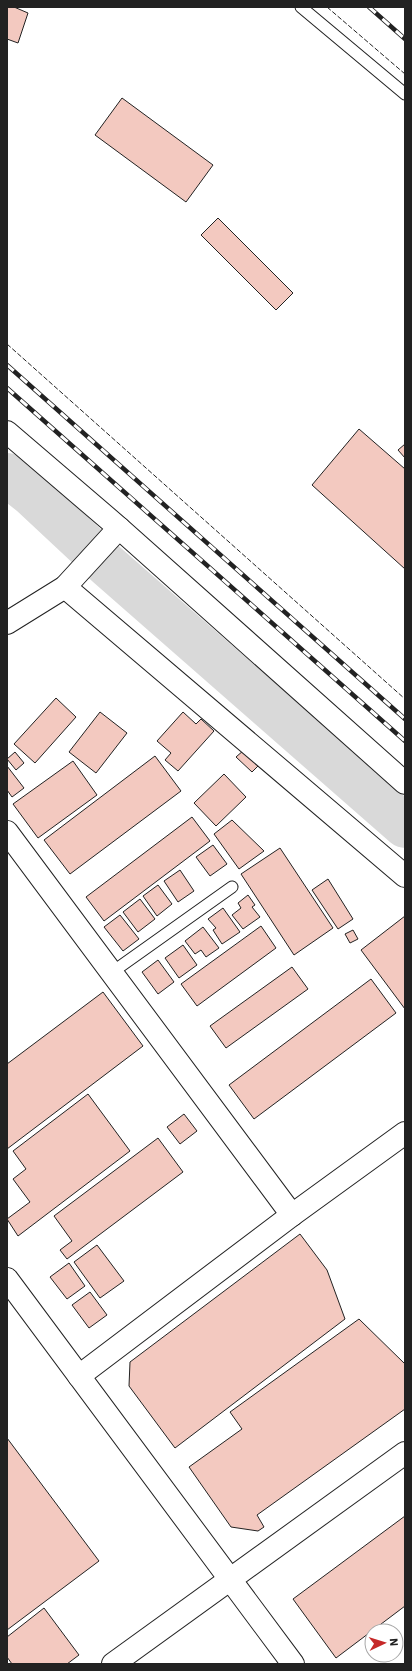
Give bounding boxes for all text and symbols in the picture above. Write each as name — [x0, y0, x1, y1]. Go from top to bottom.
north arrow — [364, 1623, 404, 1663]
text: N — [387, 1638, 401, 1647]

